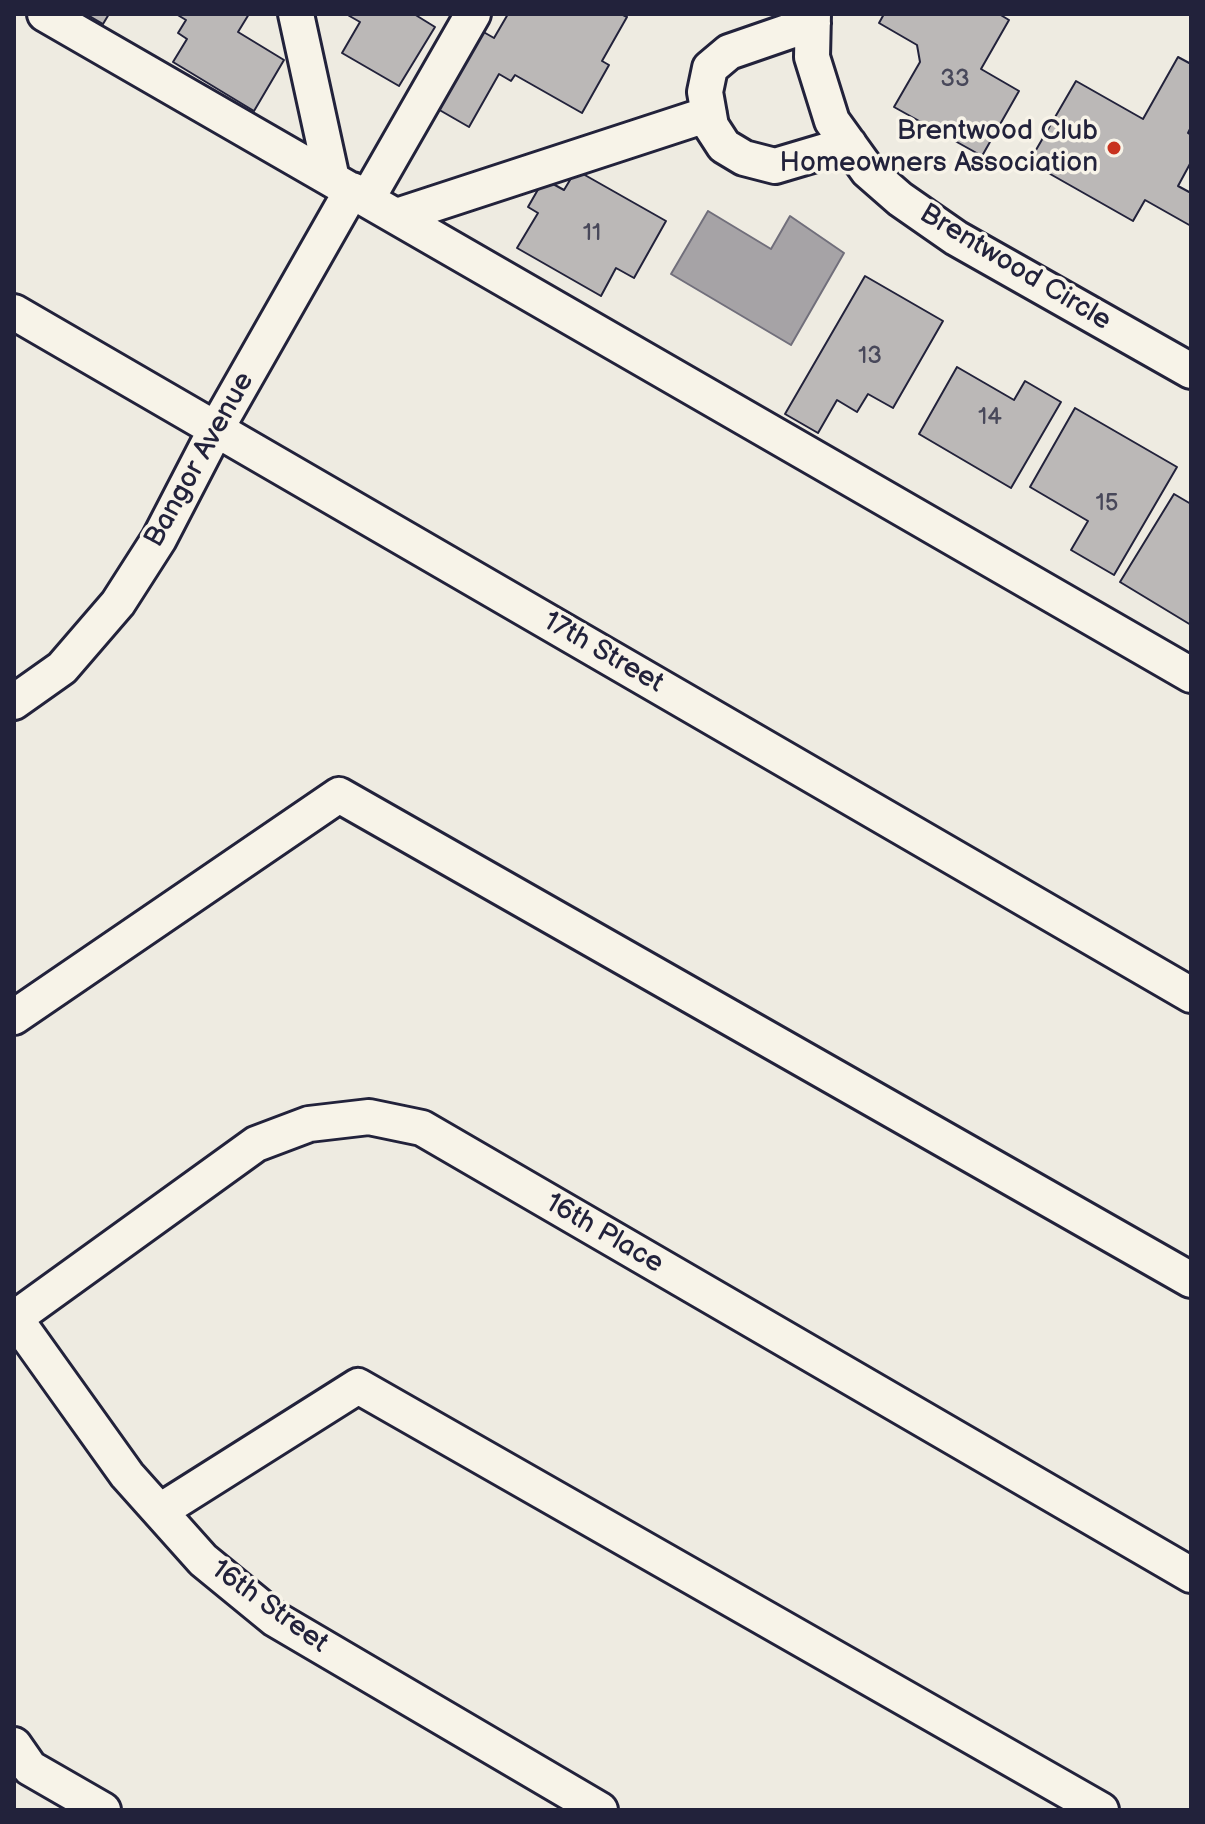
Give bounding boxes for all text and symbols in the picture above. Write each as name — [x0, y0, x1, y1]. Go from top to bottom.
house number: 33 — [940, 66, 970, 94]
place label: Brentwood Club Homeowners Association — [780, 115, 1098, 181]
marker: Brentwood Club Homeowners Association — [1105, 139, 1123, 157]
street label: Brentwood Circle — [913, 198, 1117, 338]
house number: 11 — [583, 220, 601, 248]
house number: 13 — [858, 343, 882, 371]
street label: Bangor Avenue — [138, 367, 262, 553]
house number: 14 — [978, 404, 1002, 432]
house number: 15 — [1095, 490, 1119, 518]
street label: 17th Street — [537, 605, 669, 701]
street label: 16th Place — [539, 1187, 669, 1281]
street label: 16th Street — [204, 1553, 334, 1661]

